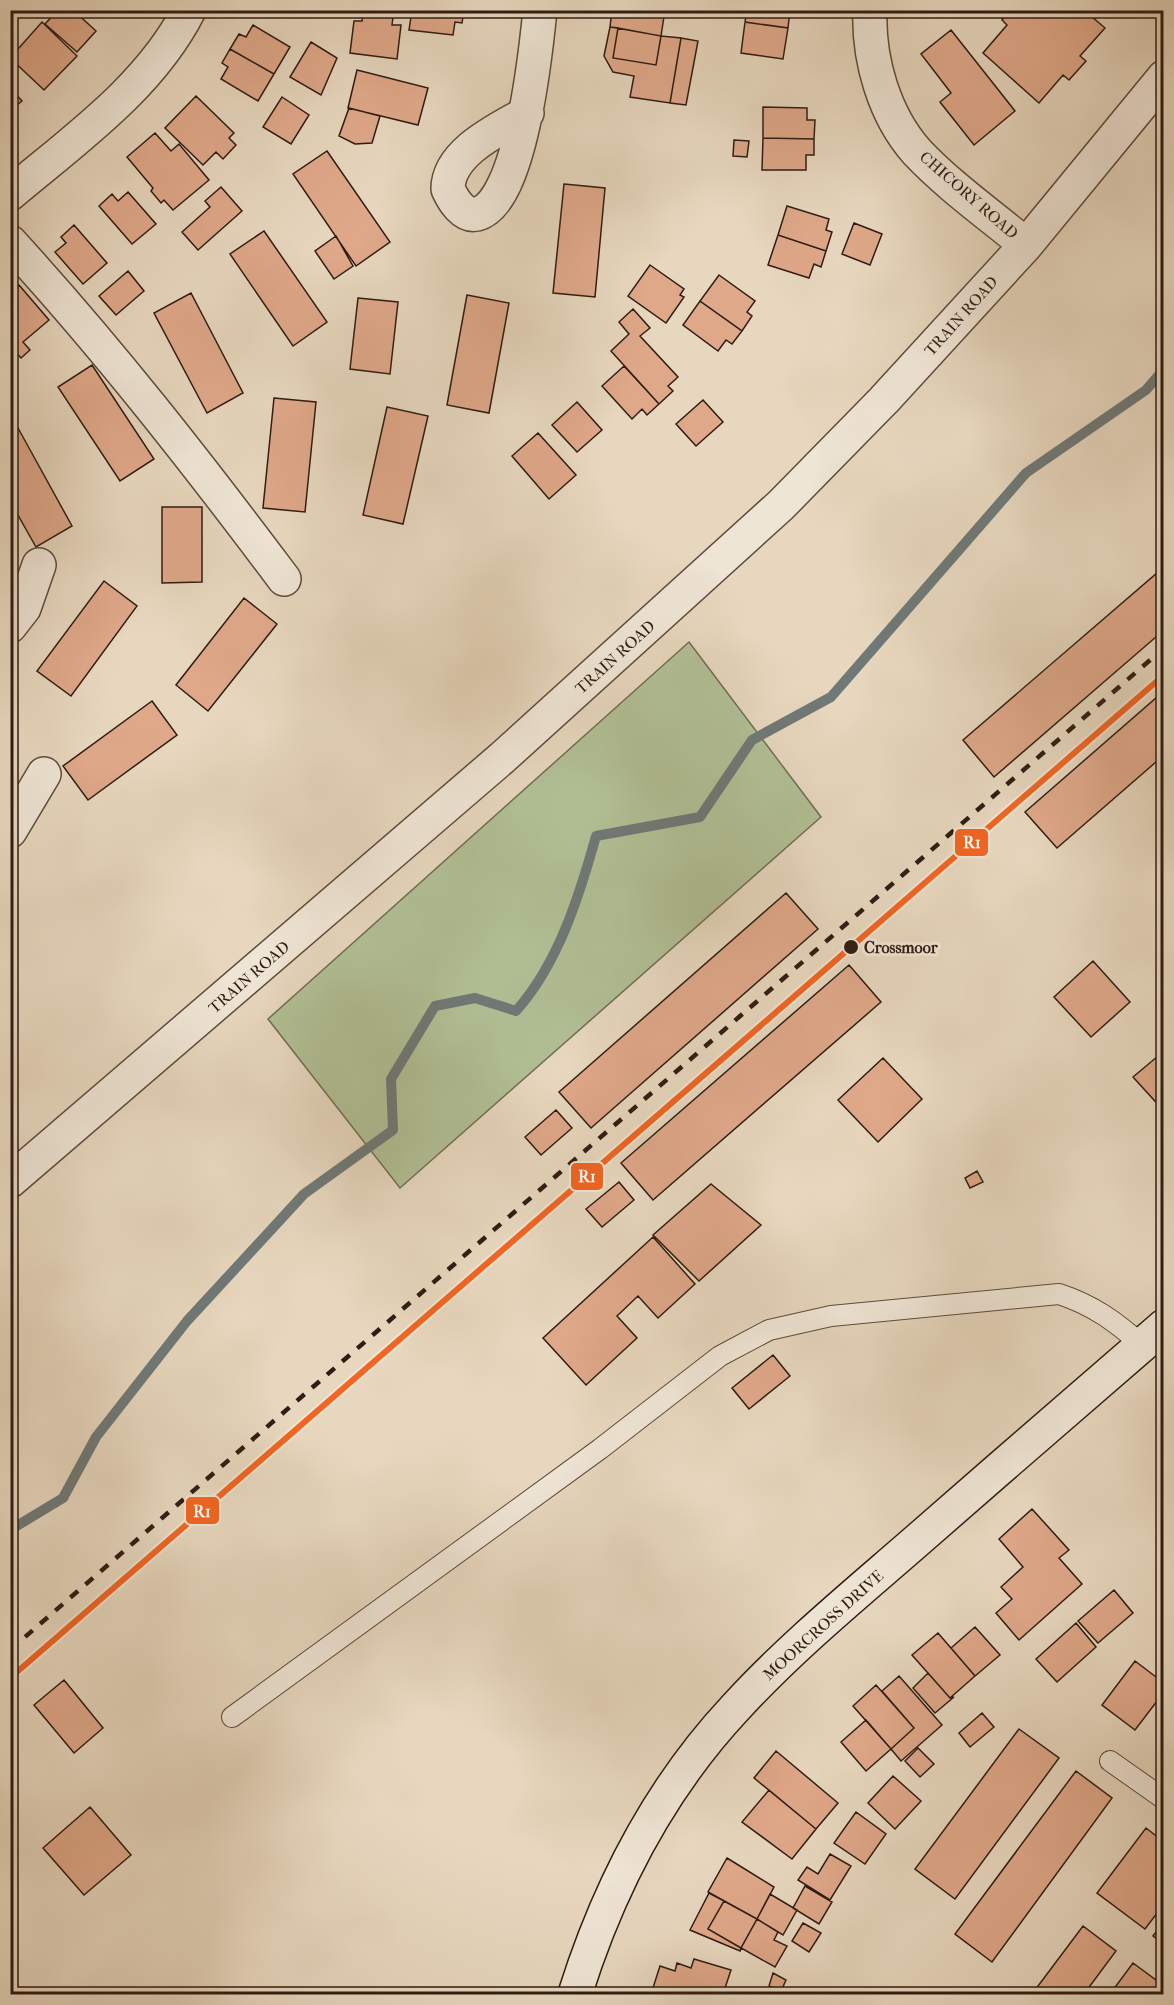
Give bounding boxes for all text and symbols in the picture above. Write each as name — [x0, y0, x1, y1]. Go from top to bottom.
street label: CHICORY ROAD — [916, 147, 1022, 243]
street label: TRAIN ROAD — [920, 272, 1002, 360]
street label: TRAIN ROAD — [571, 616, 659, 698]
line badge: R1 — [954, 828, 989, 857]
text: R1 — [963, 833, 981, 852]
street label: TRAIN ROAD — [205, 937, 293, 1017]
marker: Crossmoor — [842, 938, 860, 956]
place label: Crossmoor — [864, 938, 939, 957]
line badge: R1 — [570, 1162, 604, 1191]
text: R1 — [578, 1167, 596, 1186]
line badge: R1 — [185, 1496, 220, 1525]
text: R1 — [193, 1502, 211, 1521]
street label: MOORCROSS DRIVE — [759, 1566, 887, 1684]

